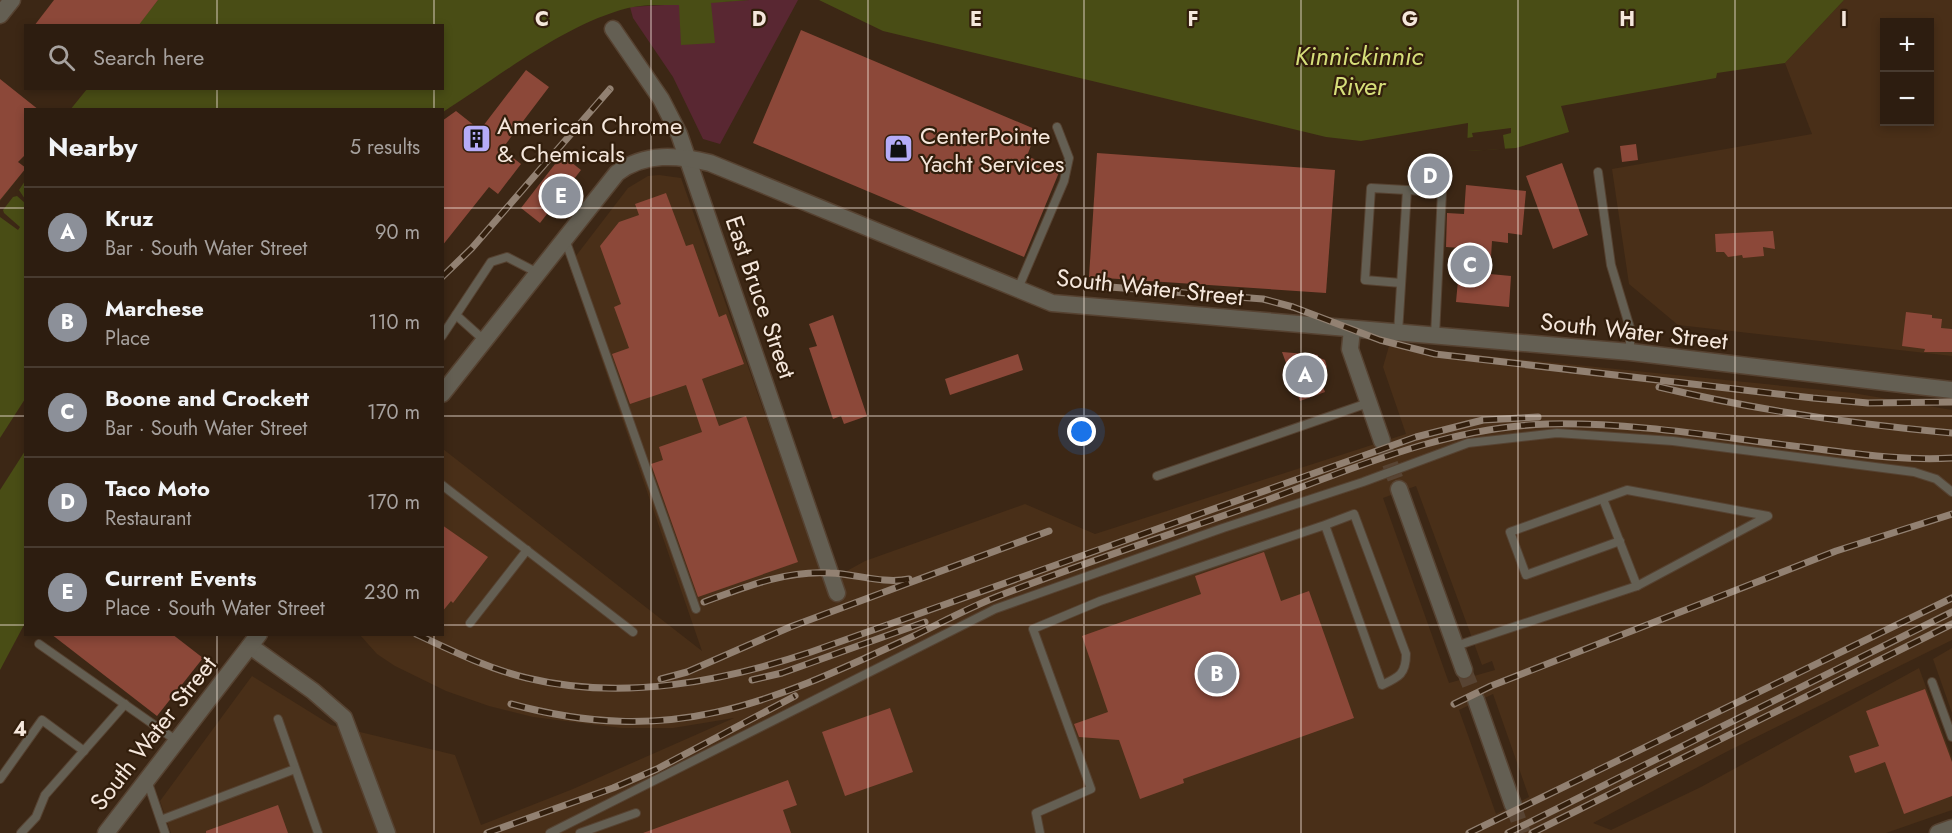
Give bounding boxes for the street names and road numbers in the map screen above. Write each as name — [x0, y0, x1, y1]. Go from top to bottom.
street label: East Bruce Street — [717, 211, 805, 383]
street label: South Water Street — [1055, 260, 1246, 314]
street label: South Water Street — [1539, 304, 1730, 358]
street label: South Water Street — [81, 648, 225, 818]

